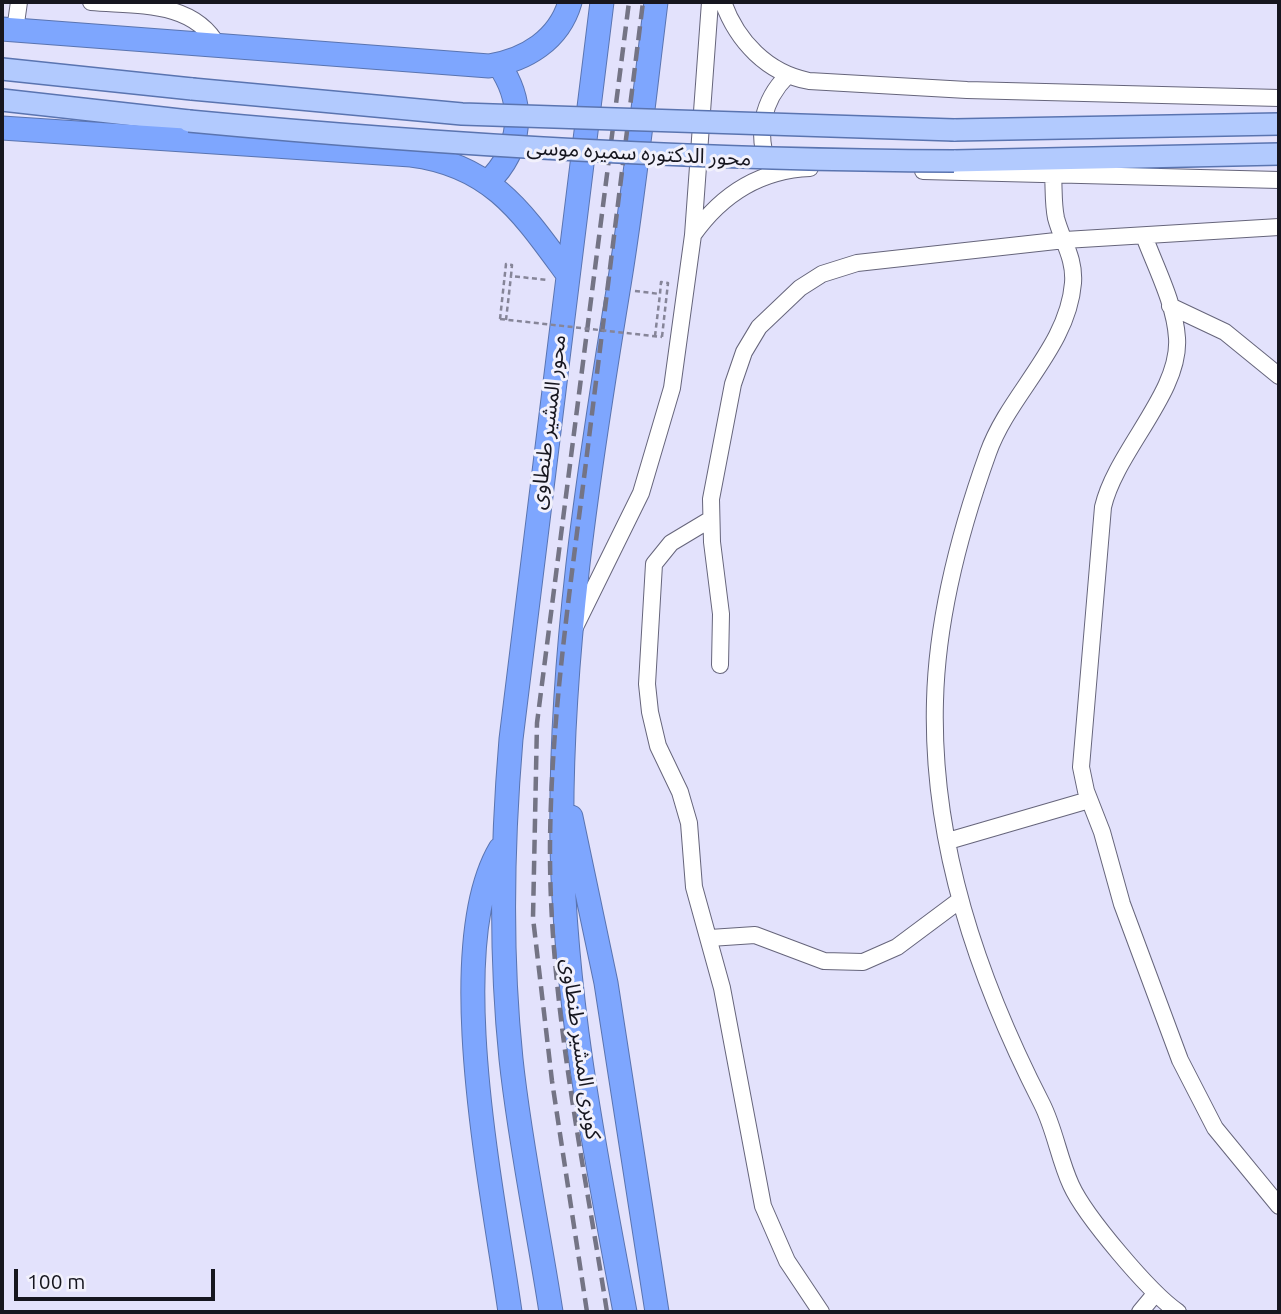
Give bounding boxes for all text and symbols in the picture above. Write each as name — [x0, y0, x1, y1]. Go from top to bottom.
street label: محور الدكتوره سميره موسى — [526, 135, 752, 171]
street label: محور المشير طنطاوى — [525, 333, 571, 511]
street label: كوبرى المشير طنطاوى — [556, 957, 606, 1141]
scale bar — [18, 1254, 219, 1298]
text: 100 m — [27, 1269, 85, 1293]

